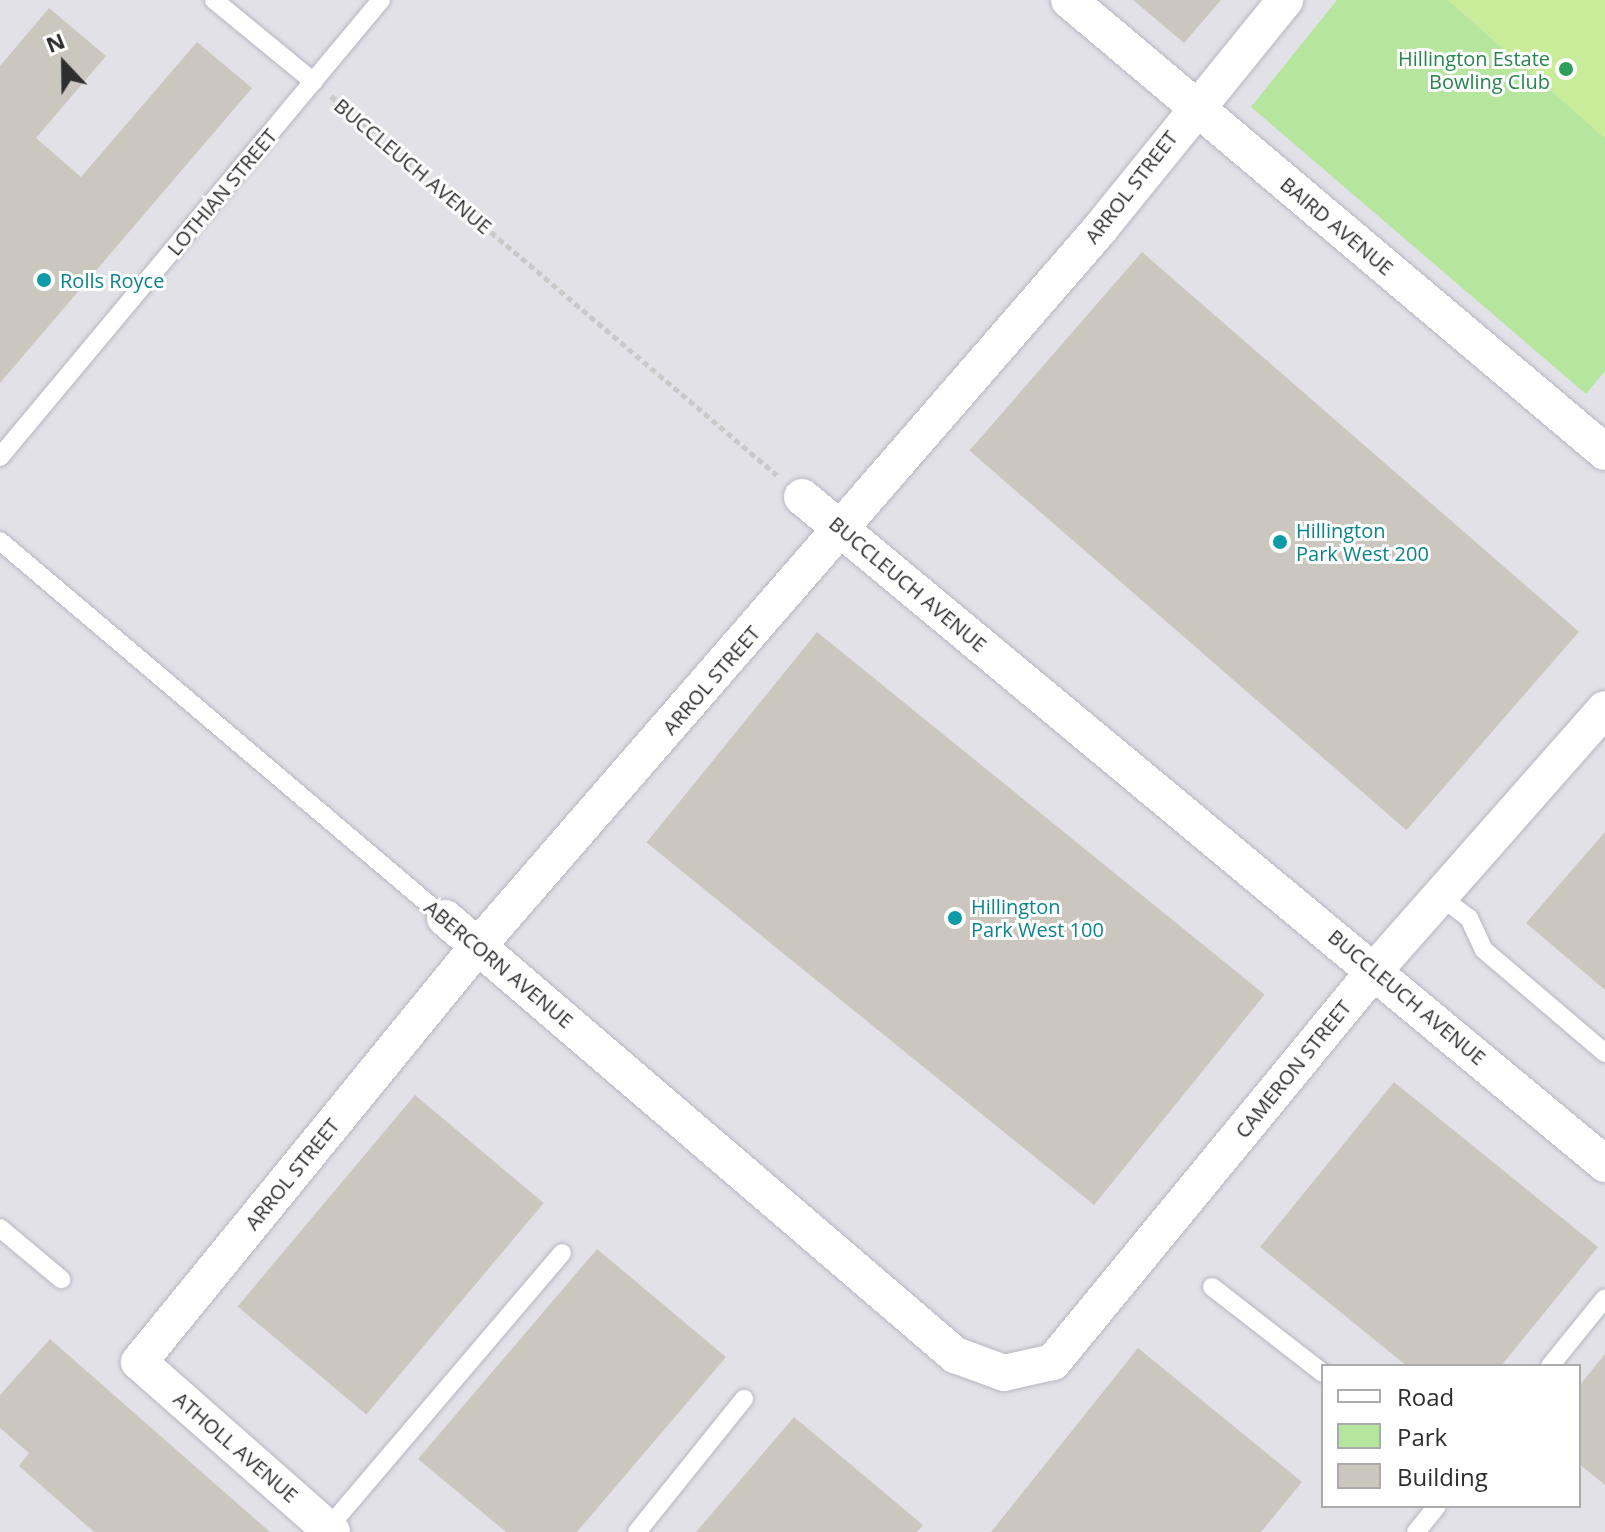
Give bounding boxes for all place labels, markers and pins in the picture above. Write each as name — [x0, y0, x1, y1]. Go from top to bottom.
place label: Hillington Estate Bowling Club — [1398, 46, 1550, 93]
marker: Hillington Estate Bowling Club — [1557, 60, 1575, 78]
place label: Rolls Royce — [60, 268, 164, 292]
marker: Rolls Royce — [35, 271, 53, 289]
place label: Hillington Park West 200 — [1296, 518, 1429, 565]
marker: Hillington Park West 200 — [1271, 533, 1289, 551]
place label: Hillington Park West 100 — [971, 894, 1104, 941]
marker: Hillington Park West 100 — [946, 909, 964, 927]

